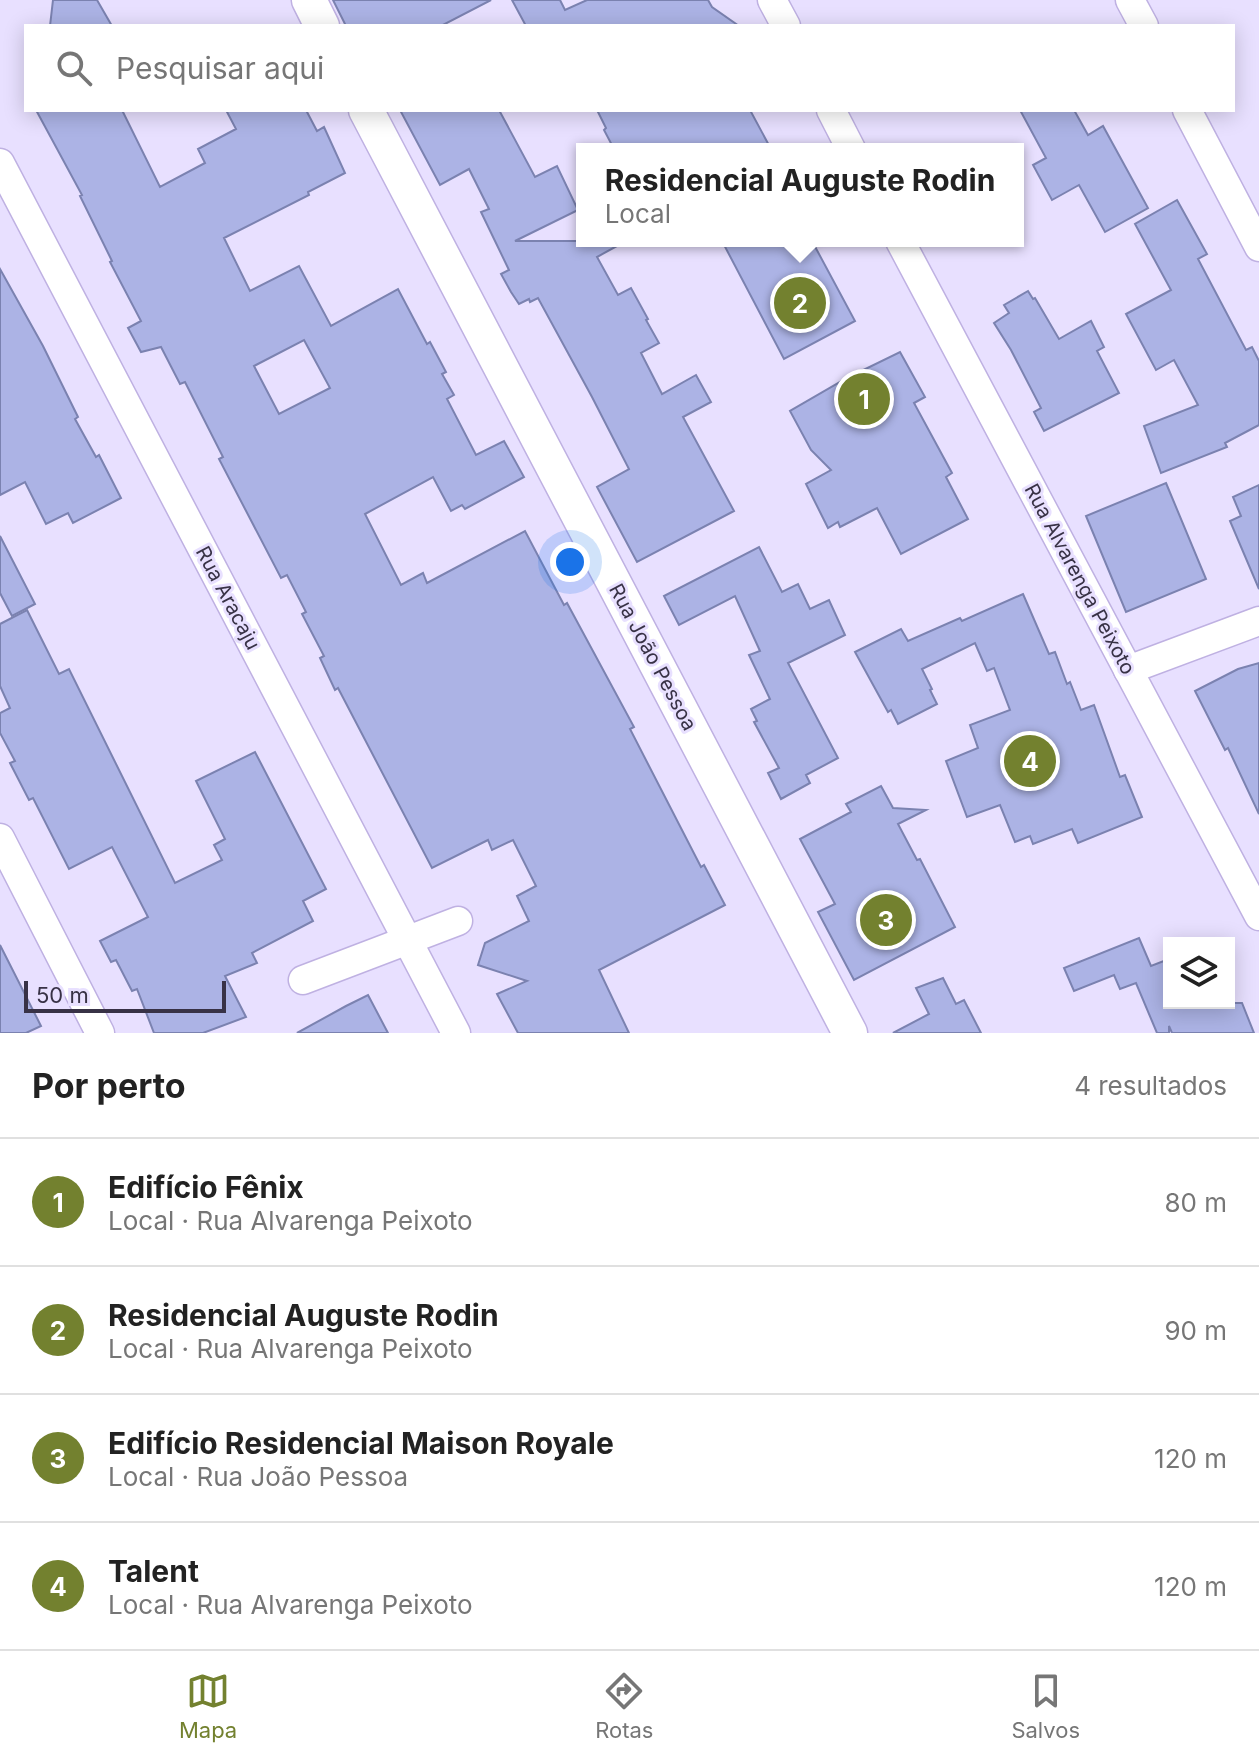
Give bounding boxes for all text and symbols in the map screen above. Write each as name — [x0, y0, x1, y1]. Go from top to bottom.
search box — [24, 24, 1235, 112]
icon: search — [52, 46, 96, 90]
text: Pesquisar aqui — [116, 50, 324, 86]
popup — [576, 143, 1024, 247]
text: Residencial Auguste Rodin — [605, 162, 995, 198]
text: Local — [605, 198, 671, 229]
pin: 2 — [774, 273, 826, 333]
pin: 1 — [838, 369, 890, 429]
street label: Rua Alvarenga Peixoto — [1020, 480, 1140, 678]
street label: Rua Aracaju — [191, 542, 265, 654]
your location — [550, 542, 590, 582]
street label: Rua João Pessoa — [604, 579, 702, 735]
pin: 4 — [1004, 731, 1056, 791]
pin: 3 — [860, 890, 912, 950]
map controls — [1163, 937, 1235, 1009]
button: layers — [1163, 937, 1235, 1009]
scale bar — [24, 977, 226, 1013]
text: 50 m — [36, 982, 89, 1008]
text: Por perto — [32, 1065, 186, 1106]
text: 4 resultados — [1074, 1070, 1227, 1101]
text: Edifício Fênix — [108, 1169, 304, 1205]
text: 1 — [52, 1187, 64, 1218]
text: 80 m — [1164, 1187, 1227, 1218]
text: Local · Rua Alvarenga Peixoto — [108, 1205, 473, 1236]
text: Residencial Auguste Rodin — [108, 1297, 499, 1333]
text: 2 — [50, 1315, 66, 1346]
text: 90 m — [1164, 1315, 1227, 1346]
text: Local · Rua Alvarenga Peixoto — [108, 1333, 473, 1364]
text: Edifício Residencial Maison Royale — [108, 1425, 614, 1461]
text: 3 — [50, 1443, 66, 1474]
text: 120 m — [1154, 1443, 1227, 1474]
text: Local · Rua João Pessoa — [108, 1461, 408, 1492]
text: Talent — [108, 1553, 199, 1589]
text: 4 — [49, 1571, 67, 1602]
text: 120 m — [1154, 1571, 1227, 1602]
text: Local · Rua Alvarenga Peixoto — [108, 1589, 473, 1620]
tab: Mapa — [179, 1669, 237, 1743]
tab: Rotas — [595, 1669, 653, 1743]
tab: Salvos — [1011, 1669, 1080, 1743]

